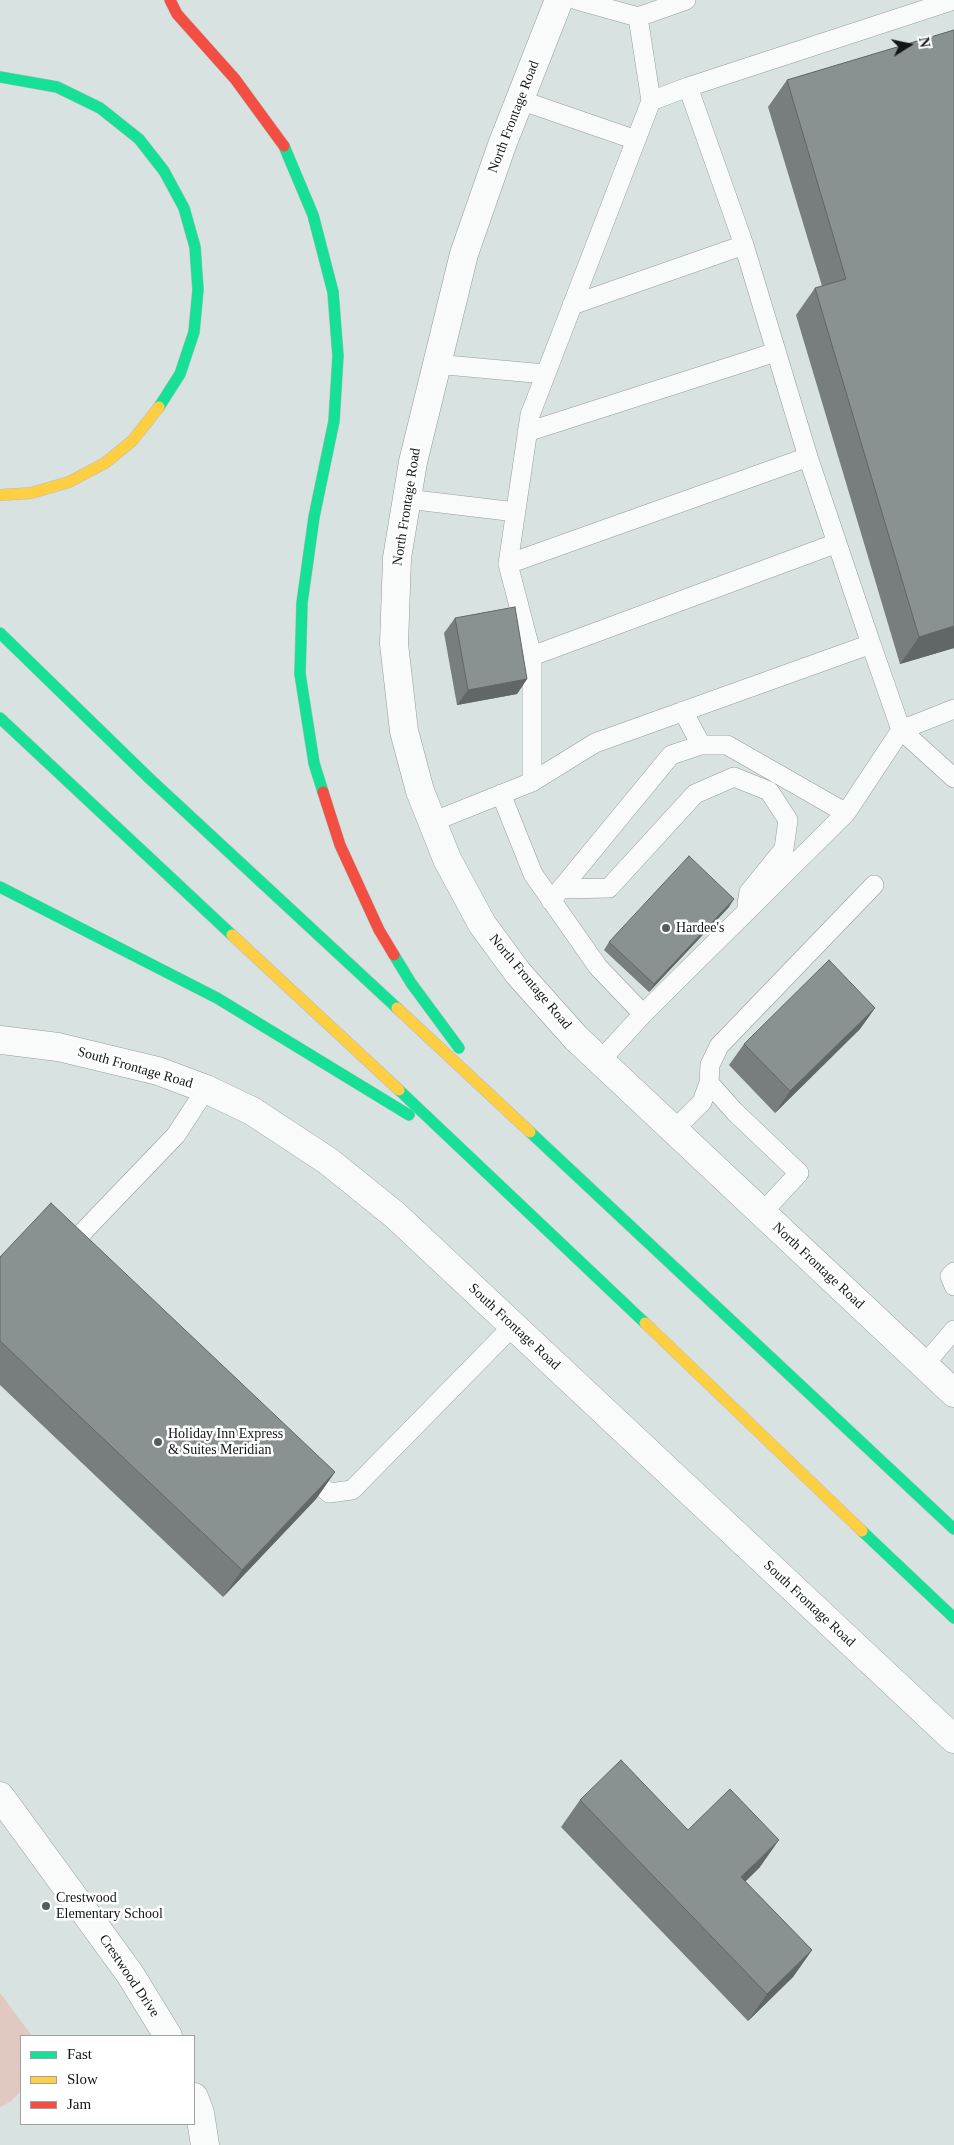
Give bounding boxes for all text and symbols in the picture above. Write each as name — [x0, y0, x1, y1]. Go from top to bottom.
north arrow — [884, 20, 934, 70]
text: N — [916, 36, 933, 49]
street label: North Frontage Road — [485, 58, 543, 176]
street label: North Frontage Road — [389, 447, 425, 567]
place label: Hardee's — [676, 920, 724, 936]
marker: Hardee's — [660, 922, 672, 934]
street label: North Frontage Road — [485, 931, 575, 1033]
street label: South Frontage Road — [75, 1044, 195, 1092]
street label: North Frontage Road — [769, 1219, 867, 1313]
street label: South Frontage Road — [465, 1280, 563, 1374]
place label: Holiday Inn Express & Suites Meridian — [168, 1426, 283, 1458]
marker: Holiday Inn Express & Suites Meridian — [152, 1436, 164, 1448]
street label: South Frontage Road — [760, 1557, 858, 1651]
place label: Crestwood Elementary School — [56, 1890, 163, 1922]
marker: Crestwood Elementary School — [40, 1900, 52, 1912]
street label: Crestwood Drive — [95, 1931, 163, 2021]
legend — [20, 2035, 195, 2125]
text: Fast — [67, 2046, 92, 2062]
text: Slow — [67, 2071, 98, 2087]
text: Jam — [67, 2096, 91, 2112]

